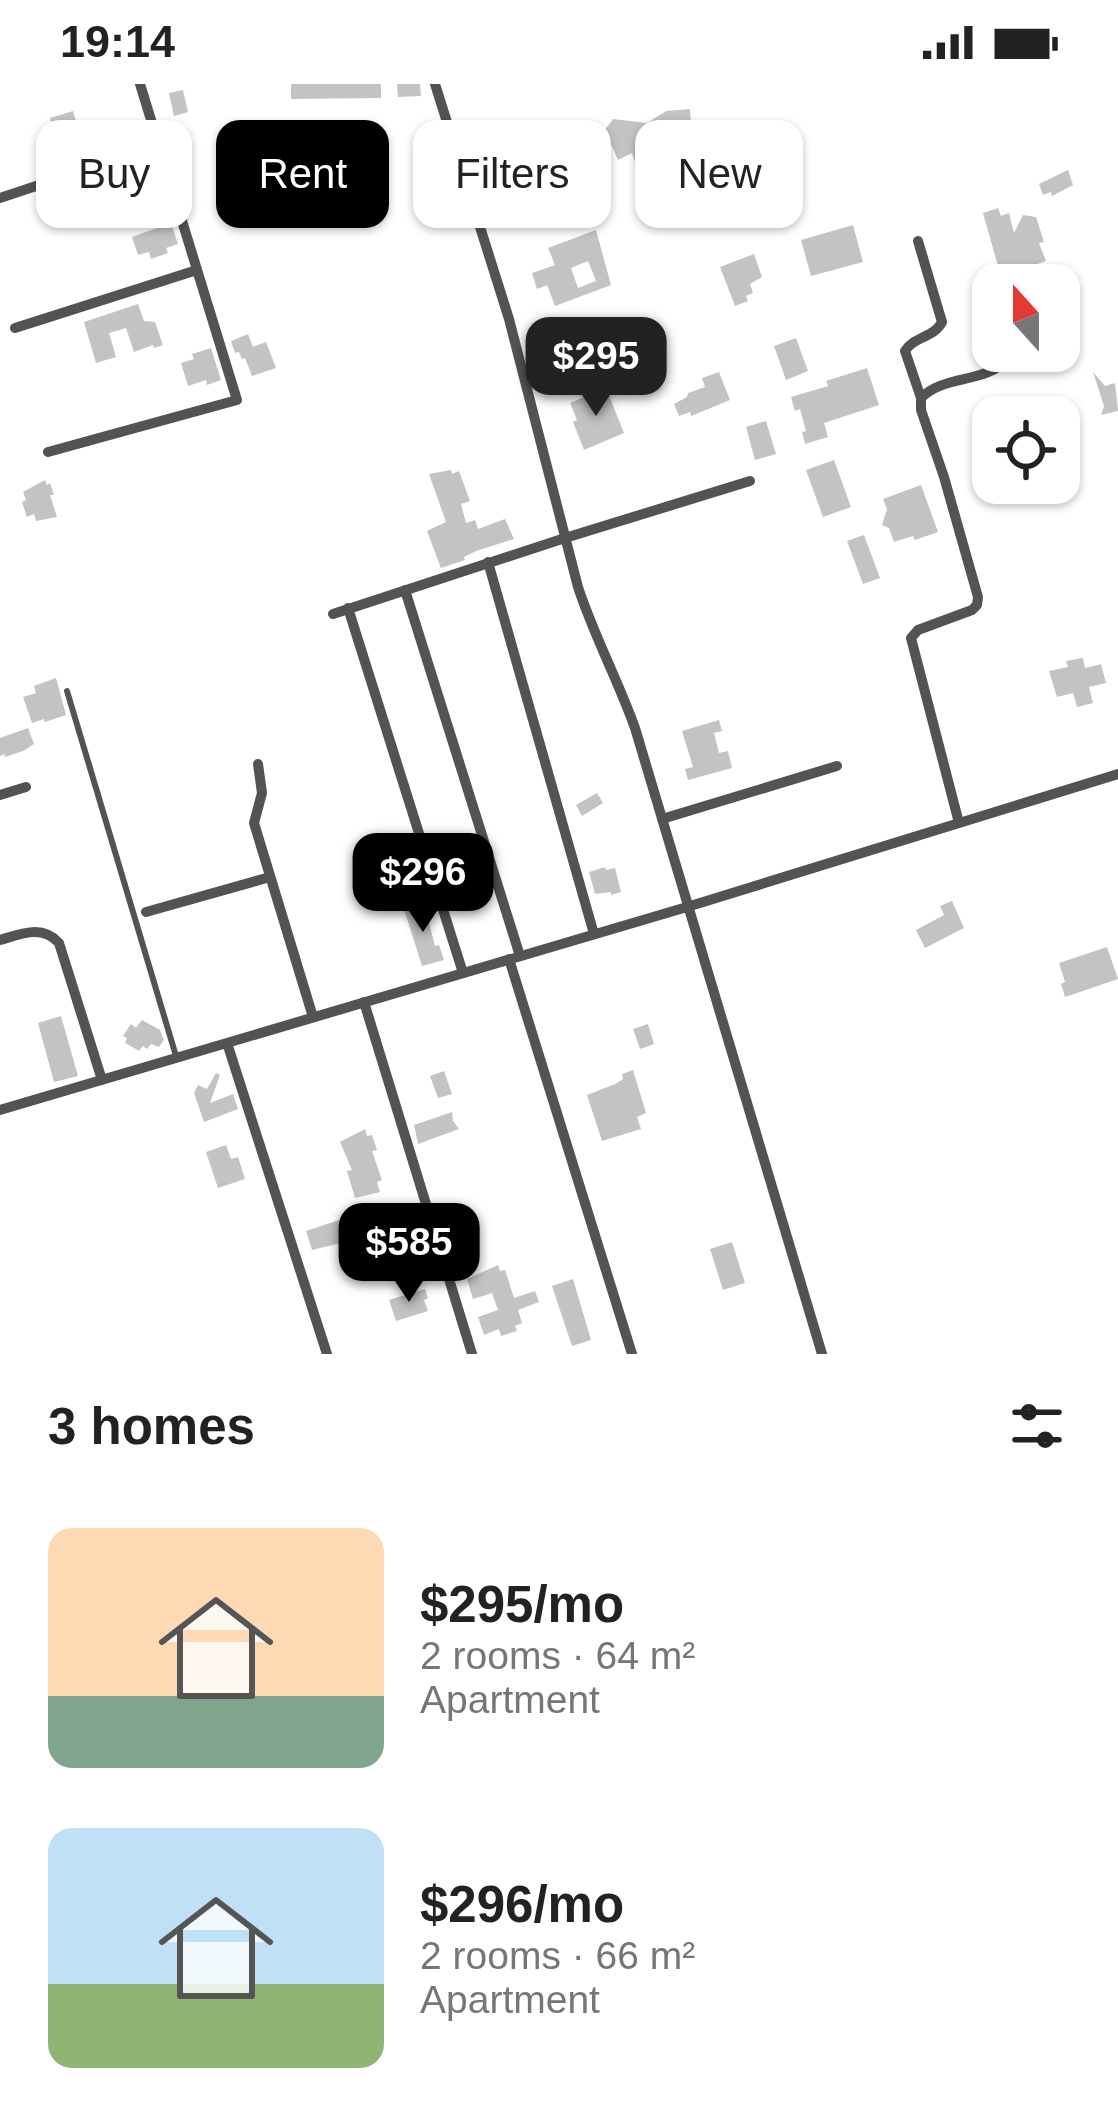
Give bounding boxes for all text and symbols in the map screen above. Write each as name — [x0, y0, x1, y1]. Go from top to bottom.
text: 19:14 — [60, 16, 175, 67]
chip: Buy — [36, 120, 192, 228]
chip: Rent — [216, 120, 389, 228]
chip: Filters — [413, 120, 611, 228]
chip: New — [635, 120, 803, 228]
north arrow — [972, 264, 1080, 372]
map controls — [972, 264, 1080, 504]
pin: $295 — [525, 317, 667, 419]
text: $295 — [553, 334, 639, 377]
button: locate — [972, 396, 1080, 504]
pin: $296 — [352, 833, 494, 935]
text: $296 — [380, 850, 466, 893]
pin: $585 — [338, 1203, 480, 1305]
text: $585 — [366, 1220, 452, 1263]
icon: filters — [1004, 1393, 1070, 1459]
text: 3 homes — [48, 1398, 255, 1455]
icon: home — [144, 1576, 288, 1720]
text: $295/mo — [420, 1576, 624, 1633]
text: 2 rooms · 64 m² — [420, 1634, 695, 1677]
text: Apartment — [420, 1678, 600, 1721]
icon: home — [144, 1876, 288, 2020]
text: $296/mo — [420, 1876, 624, 1933]
text: 2 rooms · 66 m² — [420, 1934, 695, 1977]
text: Apartment — [420, 1978, 600, 2021]

